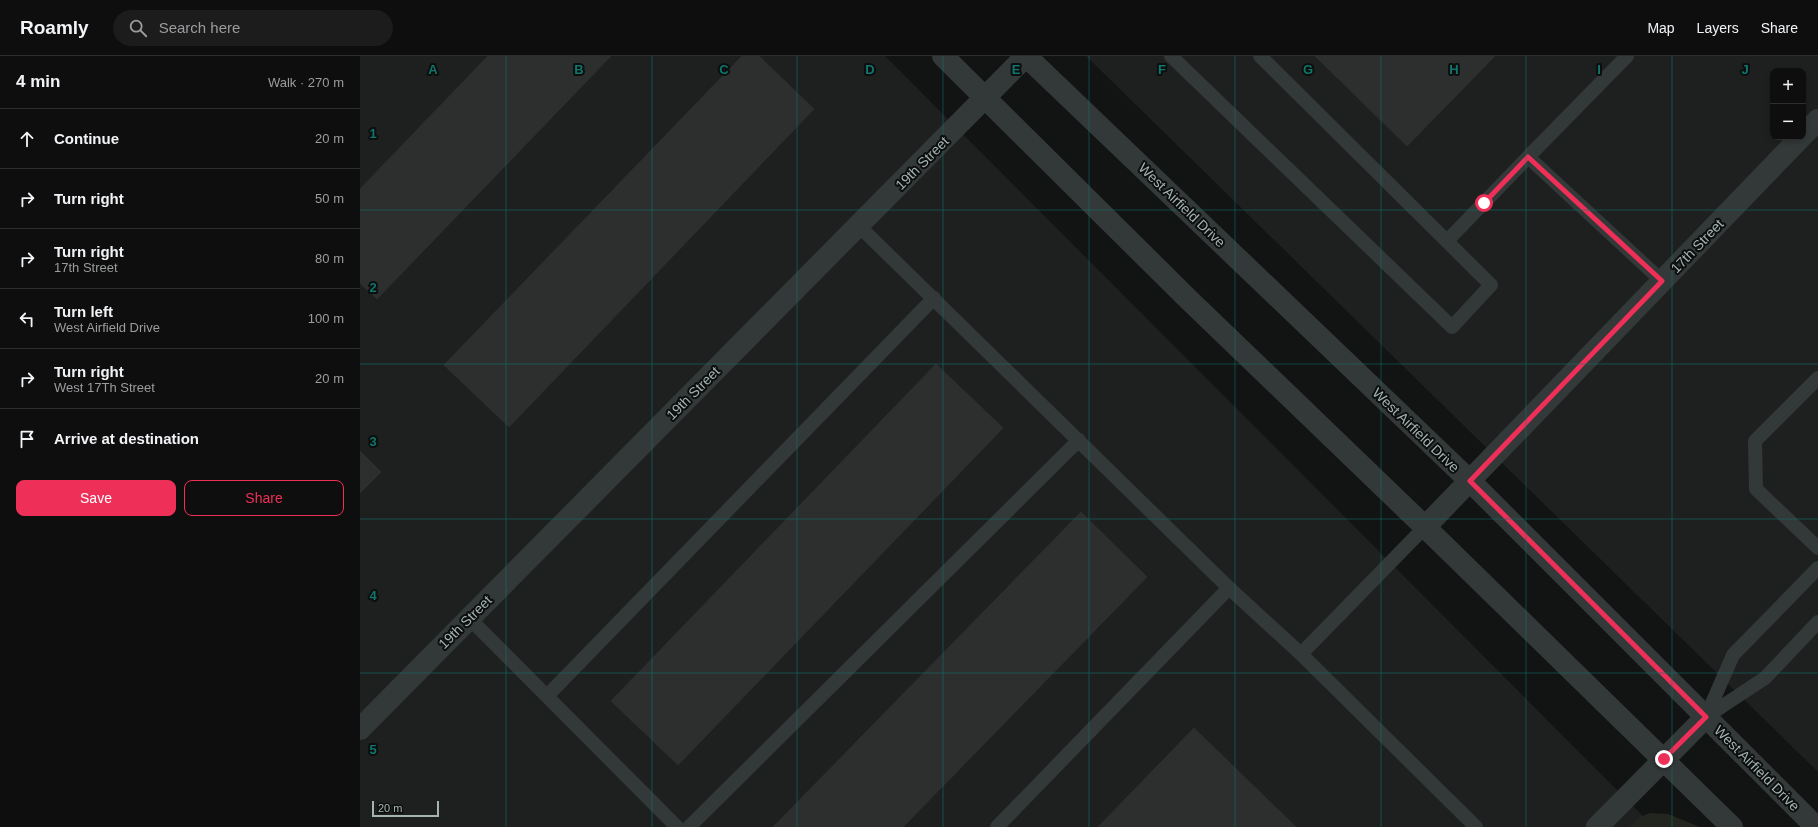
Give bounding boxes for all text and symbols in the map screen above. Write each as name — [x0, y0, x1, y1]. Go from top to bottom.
search box — [113, 10, 393, 46]
text: Roamly — [20, 17, 89, 38]
icon: search — [127, 17, 149, 39]
text: Search here — [159, 19, 240, 36]
text: Map — [1647, 20, 1675, 36]
text: Layers — [1697, 20, 1739, 36]
text: Share — [1761, 20, 1798, 36]
text: A — [428, 62, 438, 77]
text: B — [574, 62, 584, 77]
text: C — [719, 62, 729, 77]
text: D — [865, 62, 875, 77]
text: E — [1012, 62, 1021, 77]
text: F — [1158, 62, 1166, 77]
text: G — [1303, 62, 1313, 77]
text: H — [1449, 62, 1459, 77]
text: I — [1597, 62, 1601, 77]
text: J — [1741, 62, 1749, 77]
map controls — [1770, 68, 1806, 140]
button: + — [1770, 68, 1806, 104]
text: 4 min — [16, 72, 60, 91]
text: Walk · 270 m — [268, 75, 344, 90]
button: − — [1770, 104, 1806, 140]
text: 1 — [369, 126, 377, 141]
icon: ahead — [16, 128, 38, 150]
text: Continue — [54, 130, 119, 147]
text: 20 m — [315, 131, 344, 146]
street label: 19th Street — [892, 133, 952, 193]
street label: West Airfield Drive — [1135, 160, 1229, 251]
icon: right — [16, 188, 38, 210]
text: Turn right — [54, 190, 124, 207]
text: 50 m — [315, 191, 344, 206]
route start — [1475, 194, 1493, 212]
street label: 17th Street — [1667, 216, 1727, 276]
text: Turn right — [54, 243, 124, 260]
icon: right — [16, 248, 38, 270]
text: 80 m — [315, 251, 344, 266]
text: 17th Street — [54, 260, 118, 275]
text: 2 — [369, 280, 377, 295]
text: Turn left — [54, 303, 113, 320]
icon: left — [16, 308, 38, 330]
text: 100 m — [308, 311, 344, 326]
text: West Airfield Drive — [54, 320, 160, 335]
text: Turn right — [54, 363, 124, 380]
street label: 19th Street — [663, 363, 723, 423]
icon: right — [16, 368, 38, 390]
text: 20 m — [315, 371, 344, 386]
text: West 17Th Street — [54, 380, 155, 395]
street label: West Airfield Drive — [1369, 385, 1463, 476]
icon: arrive — [16, 428, 38, 450]
text: Arrive at destination — [54, 430, 199, 447]
text: 3 — [369, 434, 377, 449]
button: Save — [16, 480, 176, 516]
button: Share — [184, 480, 344, 516]
text: 4 — [369, 588, 377, 603]
street label: 19th Street — [435, 592, 495, 652]
street label: West Airfield Drive — [1711, 722, 1803, 814]
text: 5 — [369, 742, 377, 757]
route end — [1655, 750, 1673, 768]
scale bar — [372, 799, 439, 818]
text: 20 m — [378, 802, 402, 814]

